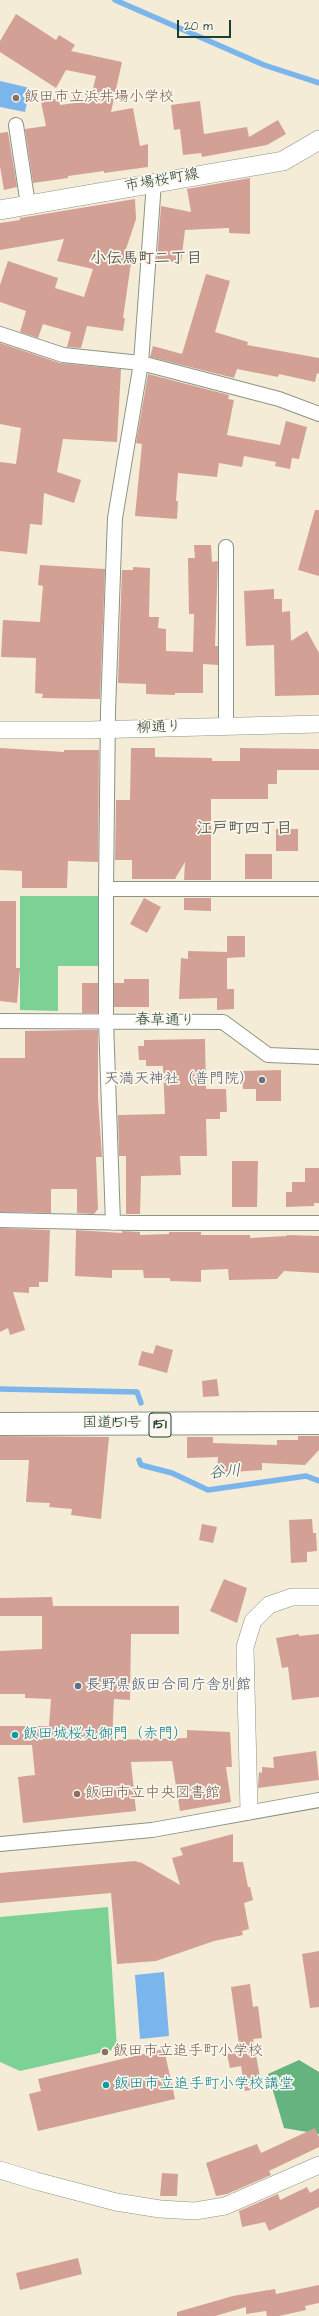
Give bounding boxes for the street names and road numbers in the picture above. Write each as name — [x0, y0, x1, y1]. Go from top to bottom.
street label: 市場桜町線 — [124, 166, 200, 196]
street label: 柳通り — [136, 718, 182, 738]
street label: 春草通り — [135, 1011, 195, 1031]
road number: 151 — [149, 1413, 171, 1437]
street label: 国道151号 — [82, 1415, 142, 1433]

